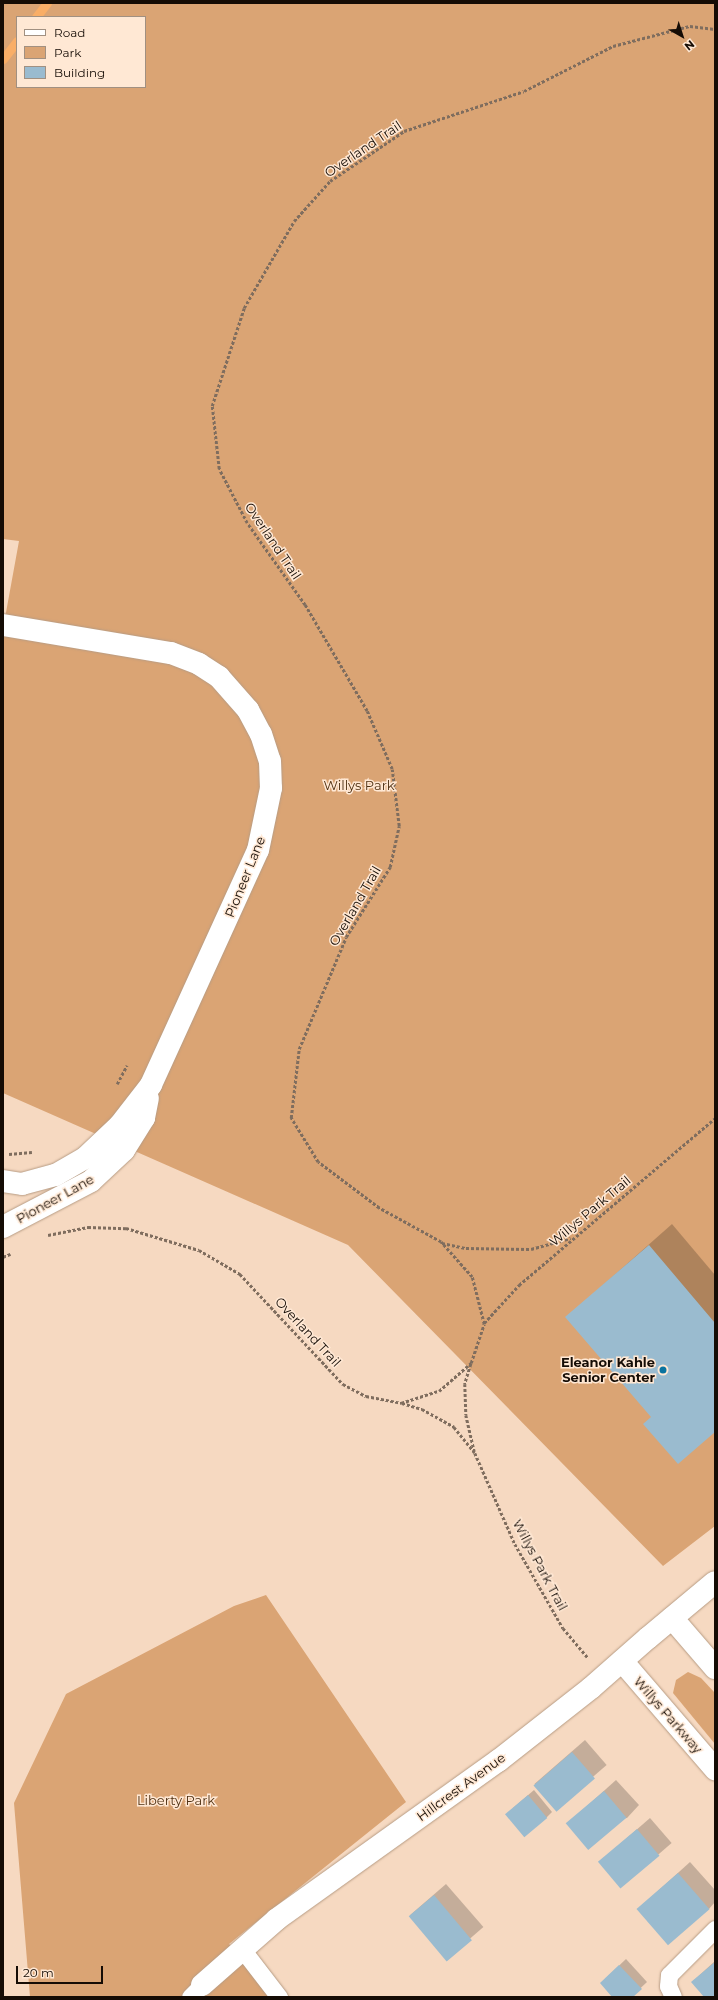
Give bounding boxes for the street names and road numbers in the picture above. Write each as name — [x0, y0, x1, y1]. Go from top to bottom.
street label: Overland Trail — [322, 118, 404, 180]
street label: Overland Trail — [242, 500, 304, 582]
street label: Pioneer Lane — [222, 834, 268, 920]
street label: Overland Trail — [326, 863, 384, 949]
street label: Pioneer Lane — [14, 1171, 96, 1227]
street label: Willys Park Trail — [546, 1173, 634, 1249]
street label: Overland Trail — [272, 1294, 344, 1370]
street label: Willys Park Trail — [509, 1517, 571, 1613]
street label: Willys Parkway — [631, 1674, 705, 1756]
street label: Hillcrest Avenue — [414, 1750, 508, 1824]

